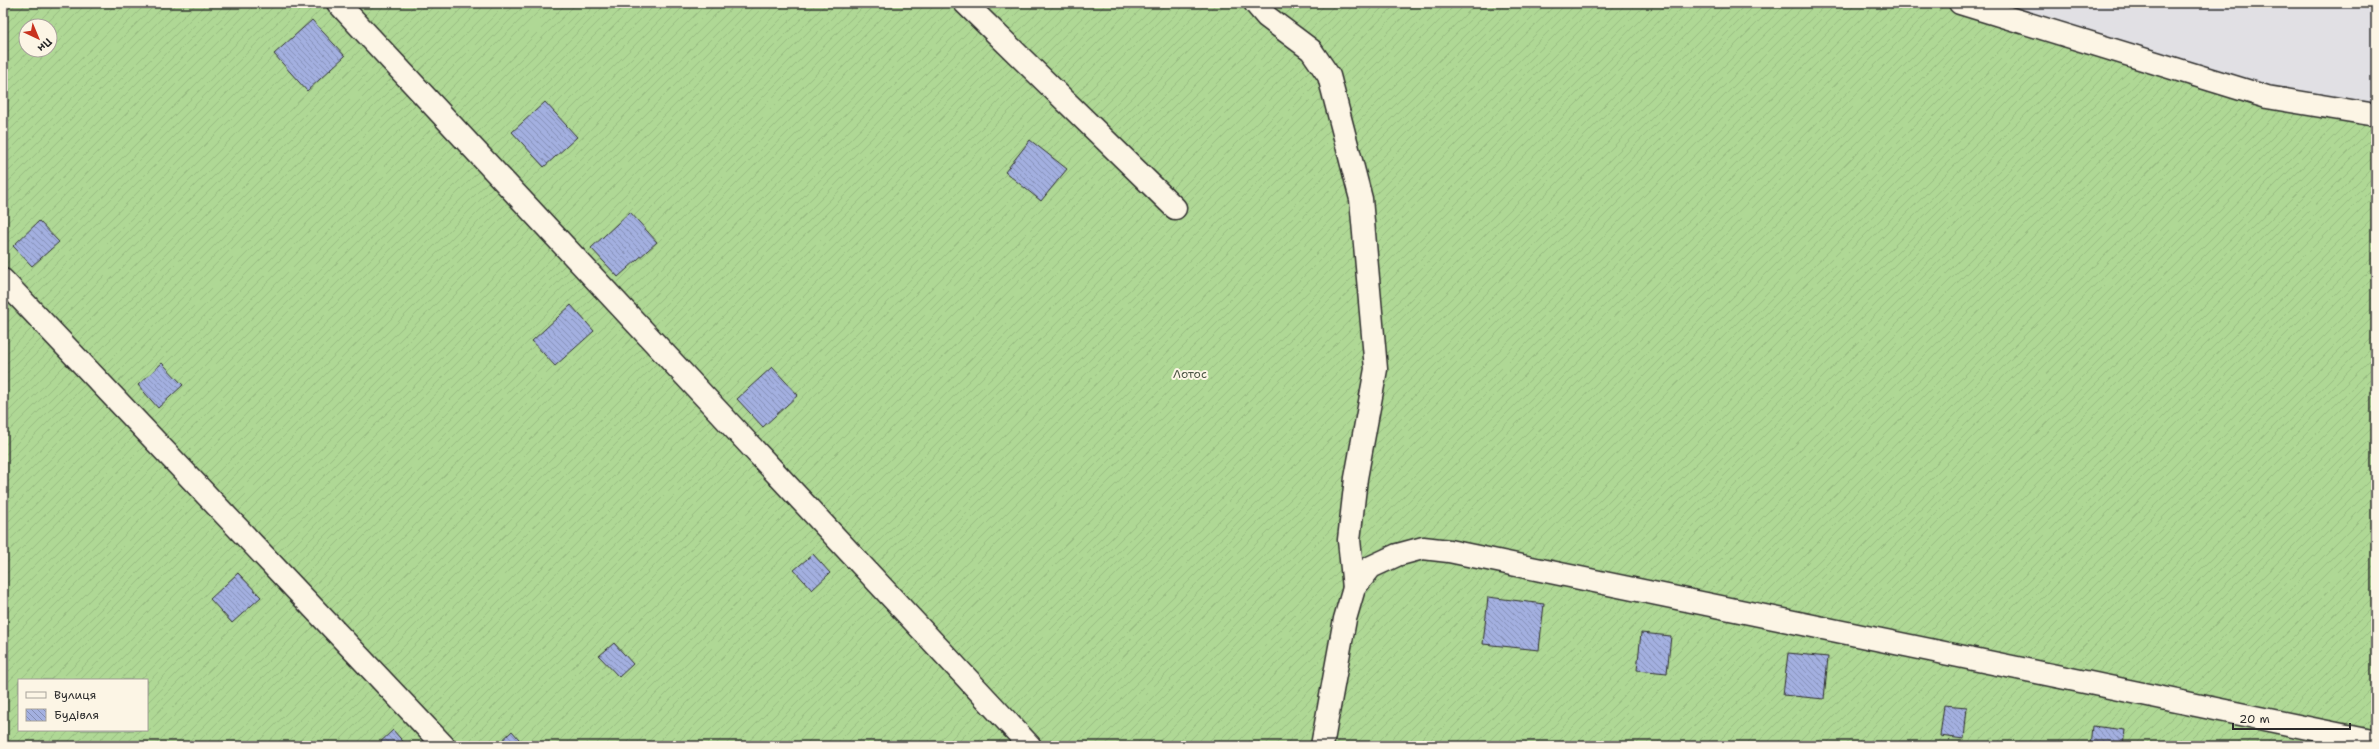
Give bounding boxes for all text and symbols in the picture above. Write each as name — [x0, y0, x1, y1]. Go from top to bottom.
north arrow — [18, 18, 58, 58]
text: Пн — [34, 34, 55, 55]
park label: Лотос — [1173, 366, 1207, 382]
legend — [18, 679, 148, 731]
text: Вулиця — [54, 687, 96, 703]
scale bar — [2233, 705, 2350, 731]
text: Будівля — [54, 707, 99, 723]
text: 20 m — [2239, 711, 2270, 727]

